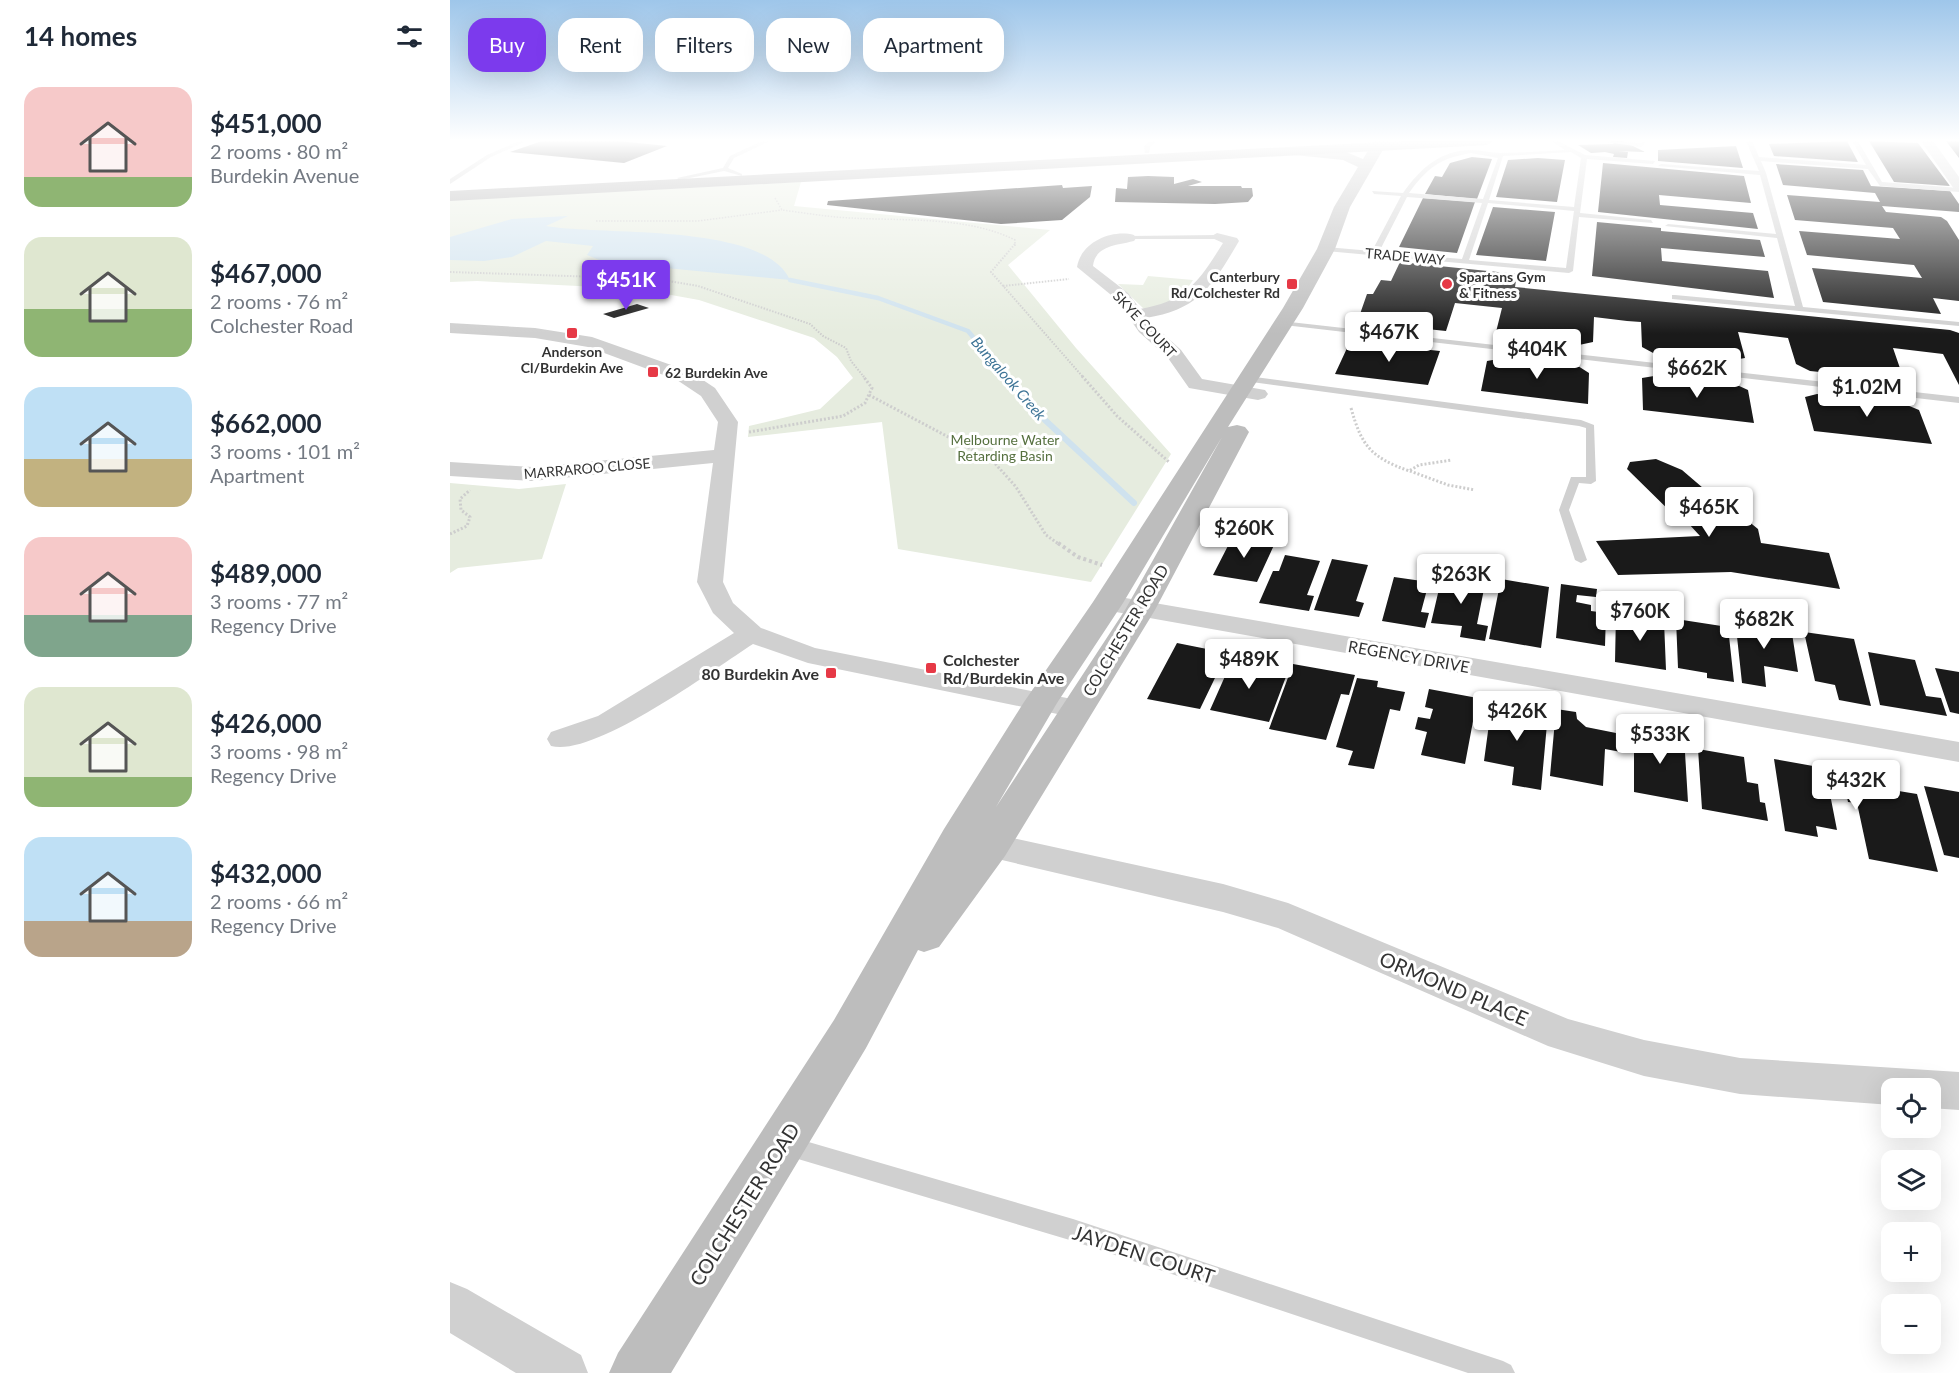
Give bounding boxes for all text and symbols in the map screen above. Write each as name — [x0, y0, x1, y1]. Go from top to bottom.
chip: Buy — [468, 18, 546, 72]
chip: Rent — [558, 18, 643, 72]
chip: Filters — [655, 18, 754, 72]
chip: New — [766, 18, 851, 72]
chip: Apartment — [863, 18, 1004, 72]
text: 14 homes — [24, 20, 137, 52]
icon: filters — [393, 20, 426, 53]
text: $451,000 — [210, 107, 322, 139]
icon: home — [72, 111, 144, 183]
text: 2 rooms · 80 m² — [210, 139, 348, 163]
text: Burdekin Avenue — [210, 163, 359, 187]
street label: TRADE WAY — [1365, 244, 1446, 268]
text: $467,000 — [210, 257, 322, 289]
pin: $451K — [584, 260, 668, 311]
icon: home — [72, 261, 144, 333]
text: $451K — [596, 267, 656, 291]
place label: Canterbury Rd/Colchester Rd — [1171, 268, 1281, 301]
place label: Spartans Gym & Fitness — [1459, 268, 1546, 301]
marker: Canterbury Rd/Colchester Rd — [1285, 277, 1299, 291]
marker: Spartans Gym & Fitness — [1440, 277, 1454, 291]
street label: SKYE COURT — [1110, 287, 1181, 361]
text: 2 rooms · 76 m² — [210, 289, 348, 313]
pin: $467K — [1347, 312, 1431, 363]
text: Colchester Road — [210, 313, 353, 337]
text: $467K — [1359, 319, 1419, 343]
marker: Anderson Cl/Burdekin Ave — [565, 326, 579, 340]
pin: $404K — [1495, 329, 1579, 380]
water label: Bungalook Creek — [968, 333, 1051, 424]
text: $404K — [1507, 336, 1567, 360]
place label: Anderson Cl/Burdekin Ave — [521, 343, 624, 376]
pin: $662K — [1655, 348, 1739, 399]
text: $662K — [1667, 355, 1727, 379]
place label: 62 Burdekin Ave — [665, 364, 768, 381]
marker: 62 Burdekin Ave — [646, 365, 660, 379]
pin: $1.02M — [1818, 367, 1916, 418]
text: $1.02M — [1832, 374, 1902, 398]
text: $662,000 — [210, 407, 322, 439]
icon: home — [72, 411, 144, 483]
park label: Melbourne Water Retarding Basin — [951, 431, 1059, 464]
text: 3 rooms · 101 m² — [210, 439, 360, 463]
street label: MARRAROO CLOSE — [523, 454, 651, 482]
text: Apartment — [210, 463, 304, 487]
pin: $465K — [1667, 487, 1751, 538]
text: $465K — [1679, 494, 1739, 518]
pin: $260K — [1202, 508, 1286, 559]
text: $260K — [1214, 515, 1274, 539]
pin: $263K — [1419, 554, 1503, 605]
text: $489,000 — [210, 557, 322, 589]
icon: home — [72, 561, 144, 633]
street label: COLCHESTER ROAD — [1078, 561, 1172, 699]
text: $263K — [1431, 561, 1491, 585]
text: 3 rooms · 77 m² — [210, 589, 348, 613]
pin: $760K — [1598, 591, 1682, 642]
text: $760K — [1610, 598, 1670, 622]
pin: $682K — [1722, 599, 1806, 650]
text: $682K — [1734, 606, 1794, 630]
text: Regency Drive — [210, 613, 337, 637]
street label: REGENCY DRIVE — [1347, 636, 1471, 676]
pin: $489K — [1207, 639, 1291, 690]
text: $489K — [1219, 646, 1279, 670]
place label: Colchester Rd/Burdekin Ave — [943, 650, 1065, 687]
marker: Colchester Rd/Burdekin Ave — [924, 661, 938, 675]
place label: 80 Burdekin Ave — [702, 664, 819, 683]
marker: 80 Burdekin Ave — [824, 666, 838, 680]
pin: $426K — [1475, 691, 1559, 742]
text: $426K — [1487, 698, 1547, 722]
text: $426,000 — [210, 707, 322, 739]
icon: home — [72, 711, 144, 783]
pin: $533K — [1618, 714, 1702, 765]
text: $533K — [1630, 721, 1690, 745]
text: 3 rooms · 98 m² — [210, 739, 348, 763]
pin: $432K — [1814, 760, 1898, 811]
text: Regency Drive — [210, 763, 337, 787]
text: $432K — [1826, 767, 1886, 791]
text: $432,000 — [210, 857, 322, 889]
icon: home — [72, 861, 144, 933]
text: 2 rooms · 66 m² — [210, 889, 348, 913]
text: Regency Drive — [210, 913, 337, 937]
street label: ORMOND PLACE — [1376, 946, 1532, 1030]
map controls — [1881, 1078, 1941, 1354]
button: locate — [1881, 1078, 1941, 1138]
street label: COLCHESTER ROAD — [684, 1118, 804, 1290]
button: layers — [1881, 1150, 1941, 1210]
street label: JAYDEN COURT — [1070, 1220, 1218, 1288]
button: + — [1881, 1222, 1941, 1282]
button: − — [1881, 1294, 1941, 1354]

